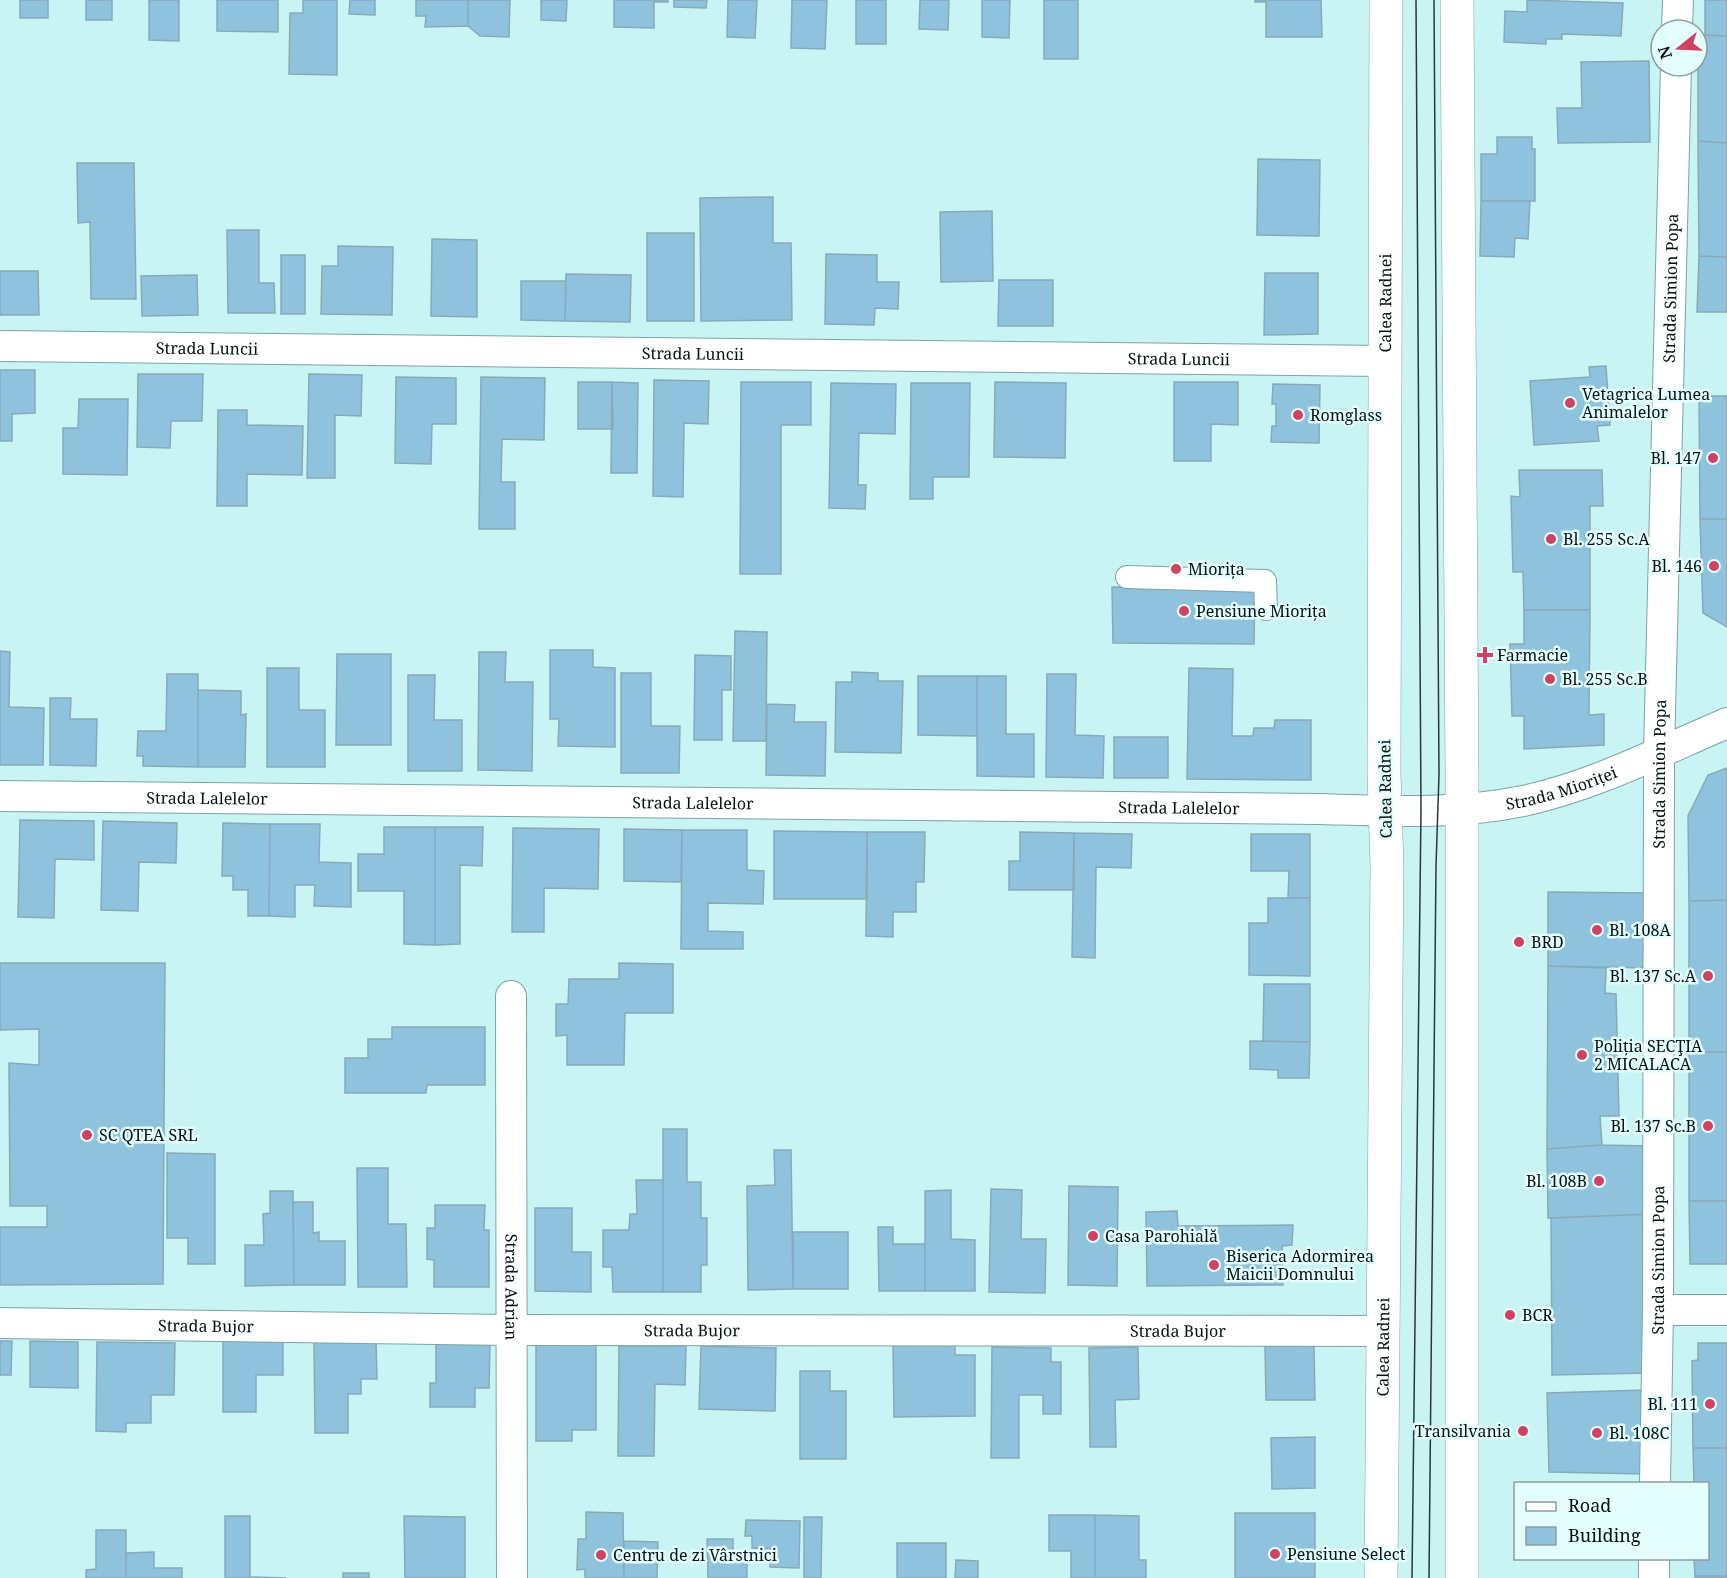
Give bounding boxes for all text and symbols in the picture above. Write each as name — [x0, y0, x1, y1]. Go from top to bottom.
north arrow — [1649, 18, 1709, 78]
text: N — [1652, 43, 1677, 62]
street label: Strada Simion Popa — [1658, 213, 1683, 363]
street label: Calea Radnei — [1374, 254, 1396, 353]
street label: Strada Luncii — [156, 337, 258, 360]
street label: Strada Luncii — [642, 342, 744, 365]
street label: Strada Luncii — [1128, 347, 1230, 370]
place label: Vetagrica Lumea Animalelor — [1582, 383, 1710, 423]
marker: Vetagrica Lumea Animalelor — [1563, 396, 1577, 410]
place label: Romglass — [1310, 404, 1382, 426]
marker: Romglass — [1291, 408, 1305, 422]
place label: Bl. 147 — [1651, 447, 1701, 469]
marker: Bl. 147 — [1706, 451, 1720, 465]
place label: Bl. 255 Sc.A — [1563, 528, 1650, 550]
marker: Bl. 255 Sc.A — [1544, 532, 1558, 546]
place label: Bl. 146 — [1652, 555, 1702, 577]
place label: Miorița — [1188, 558, 1245, 580]
marker: Bl. 146 — [1707, 559, 1721, 573]
marker: Miorița — [1169, 562, 1183, 576]
place label: Pensiune Miorița — [1196, 600, 1327, 622]
marker: Pensiune Miorița — [1177, 604, 1191, 618]
place label: Farmacie — [1497, 644, 1568, 666]
marker: Farmacie — [1478, 648, 1492, 662]
place label: Bl. 255 Sc.B — [1562, 668, 1648, 690]
marker: Bl. 255 Sc.B — [1543, 672, 1557, 686]
street label: Strada Simion Popa — [1648, 699, 1671, 849]
street label: Calea Radnei — [1373, 739, 1397, 839]
street label: Strada Mioriței — [1504, 761, 1620, 815]
street label: Strada Lalelelor — [146, 786, 268, 810]
street label: Strada Lalelelor — [632, 791, 754, 814]
street label: Strada Lalelelor — [1118, 796, 1240, 819]
place label: Bl. 108A — [1609, 919, 1671, 941]
marker: Bl. 108A — [1590, 923, 1604, 937]
place label: BRD — [1531, 931, 1564, 953]
marker: BRD — [1512, 935, 1526, 949]
place label: Bl. 137 Sc.A — [1610, 965, 1697, 987]
marker: Bl. 137 Sc.A — [1701, 969, 1715, 983]
place label: Poliția SECŢIA 2 MICALACA — [1594, 1035, 1703, 1075]
marker: Poliția SECŢIA 2 MICALACA — [1575, 1048, 1589, 1062]
place label: Bl. 137 Sc.B — [1610, 1115, 1696, 1137]
marker: Bl. 137 Sc.B — [1701, 1119, 1715, 1133]
place label: SC QTEA SRL — [99, 1124, 198, 1146]
marker: SC QTEA SRL — [80, 1128, 94, 1142]
place label: Bl. 108B — [1526, 1170, 1587, 1192]
marker: Bl. 108B — [1592, 1174, 1606, 1188]
street label: Strada Simion Popa — [1647, 1185, 1669, 1335]
place label: Casa Parohială — [1105, 1225, 1218, 1247]
marker: Casa Parohială — [1086, 1229, 1100, 1243]
street label: Strada Adrian — [500, 1234, 523, 1340]
place label: Biserica Adormirea Maicii Domnului — [1226, 1245, 1374, 1285]
marker: Biserica Adormirea Maicii Domnului — [1207, 1258, 1221, 1272]
street label: Calea Radnei — [1372, 1297, 1394, 1397]
place label: BCR — [1522, 1304, 1553, 1326]
marker: BCR — [1503, 1308, 1517, 1322]
street label: Strada Bujor — [158, 1314, 255, 1337]
street label: Strada Bujor — [644, 1319, 740, 1341]
street label: Strada Bujor — [1130, 1320, 1226, 1342]
place label: Bl. 111 — [1648, 1393, 1698, 1415]
marker: Bl. 111 — [1703, 1397, 1717, 1411]
place label: Transilvania — [1415, 1420, 1511, 1442]
place label: Bl. 108C — [1609, 1422, 1669, 1444]
marker: Transilvania — [1516, 1424, 1530, 1438]
marker: Bl. 108C — [1590, 1426, 1604, 1440]
legend — [1514, 1482, 1709, 1560]
text: Road — [1568, 1493, 1611, 1517]
text: Building — [1568, 1523, 1641, 1547]
place label: Pensiune Select — [1287, 1543, 1406, 1565]
place label: Centru de zi Vârstnici — [613, 1544, 777, 1566]
marker: Pensiune Select — [1268, 1547, 1282, 1561]
marker: Centru de zi Vârstnici — [594, 1548, 608, 1562]

